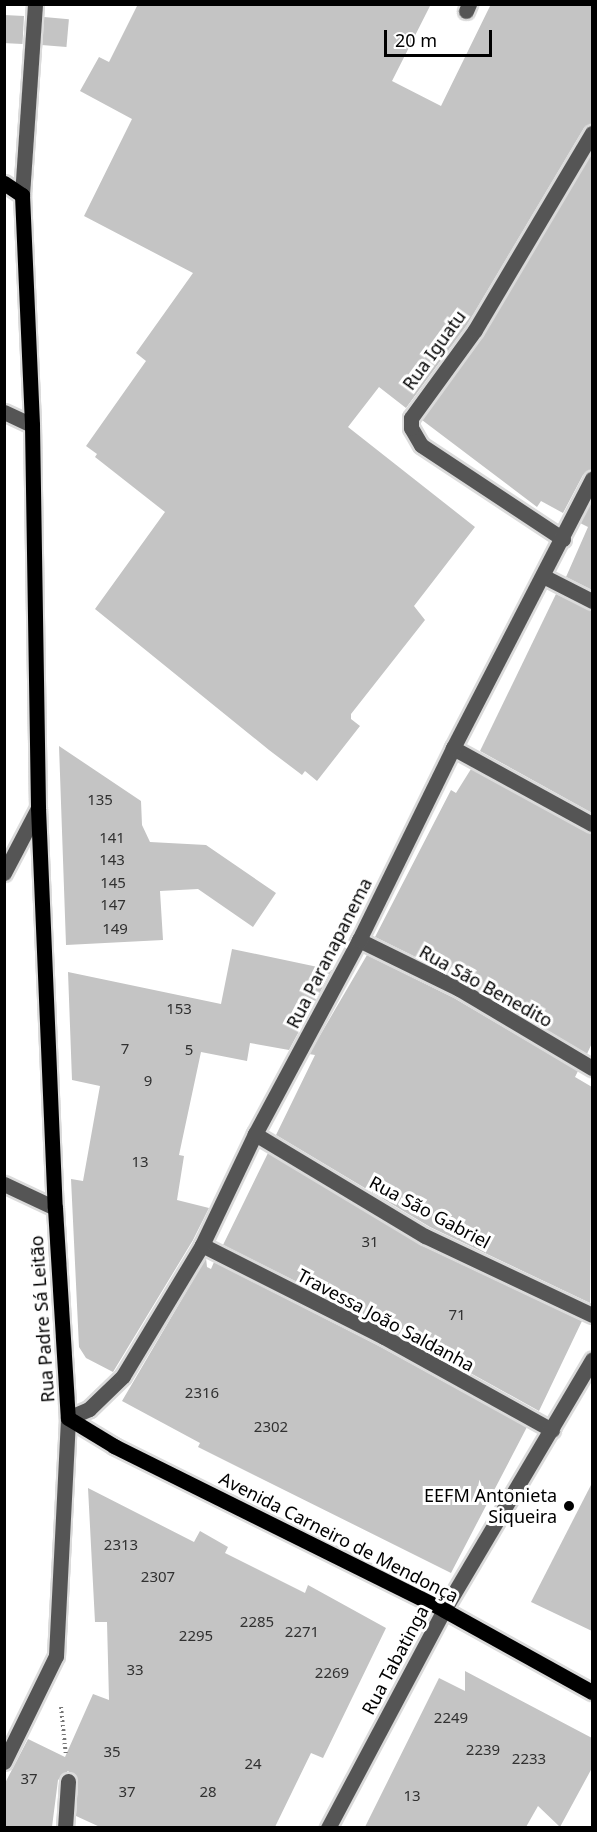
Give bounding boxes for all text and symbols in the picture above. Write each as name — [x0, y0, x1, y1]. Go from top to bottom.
scale bar — [387, 18, 495, 56]
text: 20 m — [395, 28, 437, 52]
street label: Rua Iguatu — [398, 306, 470, 394]
house number: 135 — [87, 791, 113, 809]
house number: 141 — [99, 829, 125, 847]
house number: 143 — [99, 851, 125, 869]
house number: 145 — [100, 874, 126, 892]
street label: Rua Paranapanema — [282, 874, 376, 1032]
house number: 147 — [100, 896, 126, 914]
house number: 149 — [102, 920, 128, 938]
street label: Rua São Benedito — [416, 940, 556, 1032]
house number: 153 — [166, 1000, 192, 1018]
house number: 7 — [121, 1040, 129, 1058]
house number: 5 — [185, 1041, 193, 1059]
house number: 9 — [144, 1072, 152, 1090]
house number: 13 — [131, 1153, 149, 1171]
street label: Rua São Gabriel — [366, 1171, 494, 1253]
house number: 31 — [361, 1233, 379, 1251]
street label: Rua Padre Sá Leitão — [25, 1235, 59, 1403]
street label: Travessa João Saldanha — [294, 1264, 478, 1376]
house number: 71 — [448, 1306, 466, 1324]
house number: 2316 — [185, 1384, 219, 1402]
house number: 2302 — [254, 1418, 288, 1436]
street label: Avenida Carneiro de Mendonça — [216, 1467, 462, 1607]
place label: EEFM Antonieta Siqueira — [424, 1485, 557, 1528]
marker: EEFM Antonieta Siqueira — [562, 1499, 576, 1513]
house number: 2313 — [104, 1536, 138, 1554]
house number: 2307 — [141, 1568, 175, 1586]
street label: Rua Tabatinga — [357, 1602, 433, 1718]
house number: 2285 — [240, 1613, 274, 1631]
house number: 2271 — [285, 1623, 319, 1641]
house number: 2295 — [179, 1627, 213, 1645]
house number: 33 — [126, 1661, 144, 1679]
house number: 2269 — [315, 1664, 349, 1682]
house number: 2249 — [434, 1709, 468, 1727]
house number: 2239 — [466, 1741, 500, 1759]
house number: 35 — [103, 1743, 121, 1761]
house number: 2233 — [512, 1750, 546, 1768]
house number: 24 — [244, 1755, 262, 1773]
house number: 37 — [20, 1770, 38, 1788]
house number: 37 — [118, 1783, 136, 1801]
house number: 28 — [199, 1783, 217, 1801]
house number: 13 — [403, 1787, 421, 1805]

